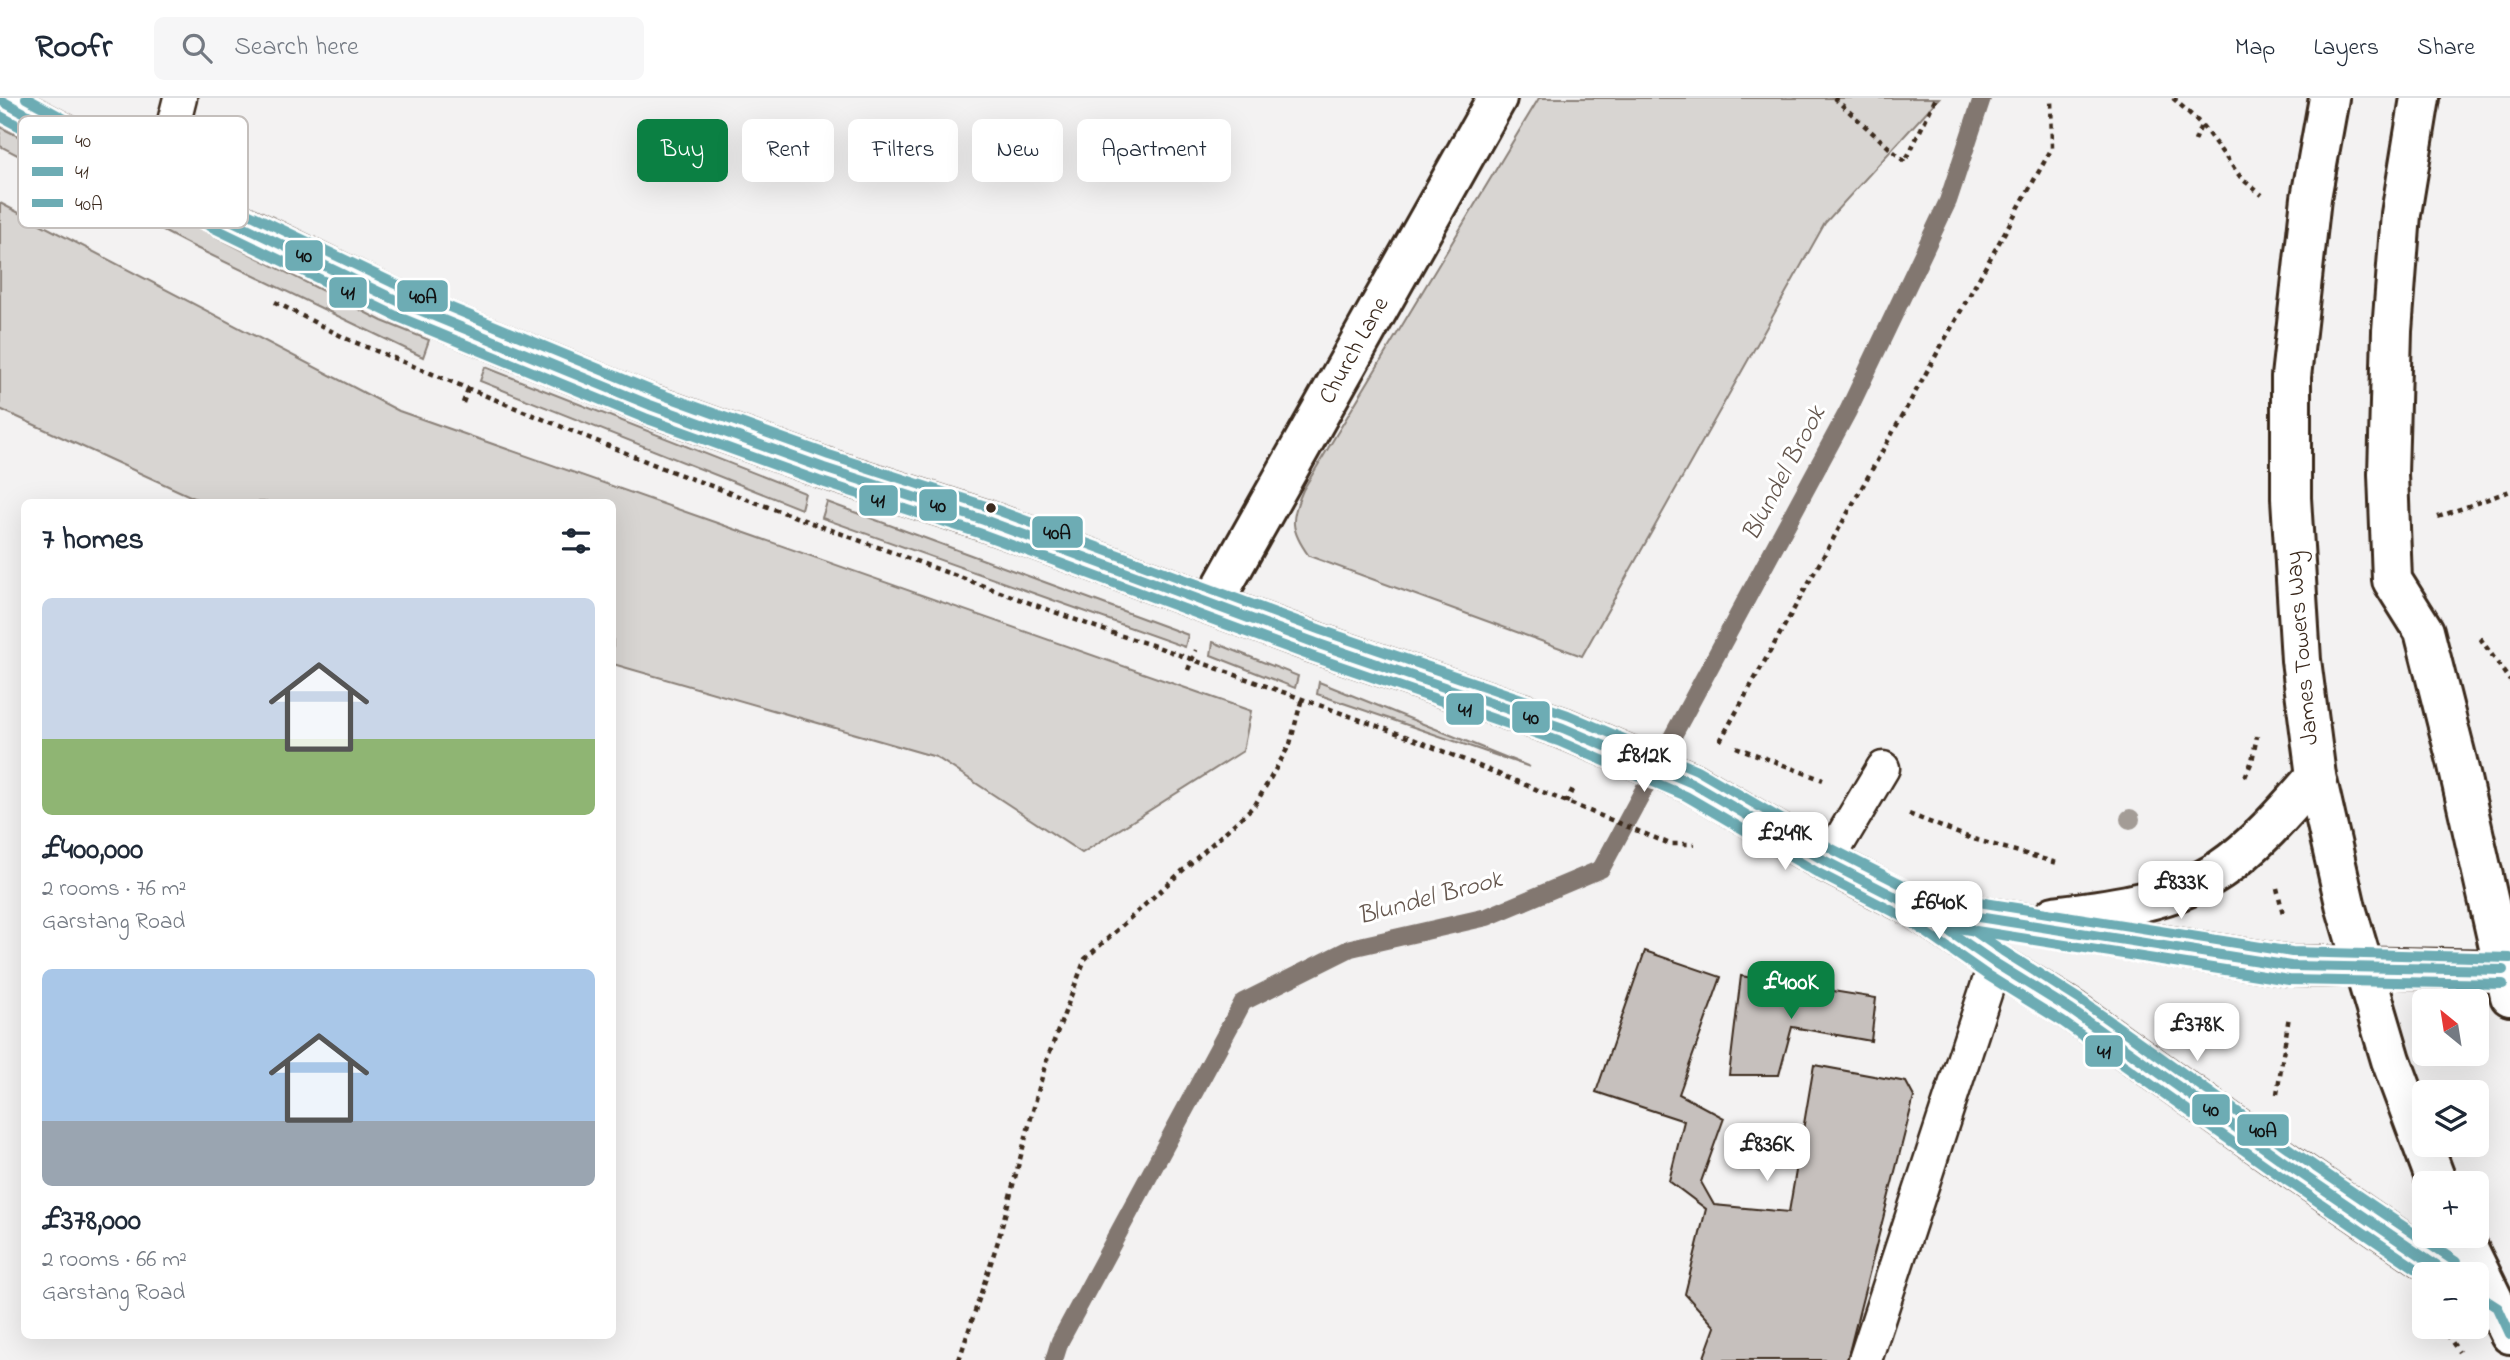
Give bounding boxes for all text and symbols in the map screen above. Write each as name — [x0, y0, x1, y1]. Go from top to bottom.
search box — [154, 17, 644, 80]
text: Roofr — [35, 24, 112, 72]
icon: search — [178, 29, 216, 67]
text: Search here — [234, 29, 359, 67]
text: Map — [2235, 31, 2275, 66]
text: Layers — [2313, 31, 2379, 66]
text: Share — [2417, 31, 2475, 66]
legend — [18, 116, 248, 228]
chip: Buy — [637, 119, 728, 182]
chip: Rent — [742, 119, 834, 182]
chip: Filters — [848, 119, 958, 182]
chip: New — [972, 119, 1063, 182]
chip: Apartment — [1077, 119, 1231, 182]
text: 40 — [75, 129, 91, 156]
text: 41 — [75, 160, 89, 187]
text: 40A — [75, 192, 103, 219]
line badge: 40 — [284, 239, 324, 272]
text: 40 — [296, 244, 313, 271]
line badge: 41 — [328, 276, 368, 309]
line badge: 40A — [396, 279, 449, 313]
text: 41 — [341, 281, 355, 308]
text: 40A — [409, 285, 437, 312]
street label: Church Lane — [1311, 291, 1399, 411]
water label: Blundel Brook — [1733, 398, 1837, 548]
line badge: 41 — [858, 484, 899, 517]
line badge: 40 — [918, 488, 958, 522]
text: 41 — [871, 489, 885, 516]
text: 40 — [930, 494, 947, 521]
unlabelled marker — [984, 501, 998, 515]
line badge: 40A — [1031, 515, 1084, 549]
text: 7 homes — [42, 519, 144, 563]
text: 40A — [1043, 521, 1071, 548]
icon: filters — [557, 522, 595, 560]
street label: James Towers Way — [2277, 549, 2330, 746]
icon: home — [256, 644, 382, 770]
line badge: 41 — [1445, 692, 1485, 726]
text: 41 — [1458, 698, 1472, 725]
line badge: 40 — [1511, 700, 1551, 734]
text: 40 — [1523, 706, 1540, 733]
pin: £812K — [1595, 734, 1693, 794]
text: £812K — [1617, 740, 1671, 773]
pin: £249K — [1736, 812, 1834, 872]
text: £249K — [1758, 818, 1812, 851]
text: £400,000 — [42, 829, 143, 873]
water label: Blundel Brook — [1353, 861, 1508, 937]
pin: £833K — [2132, 862, 2230, 921]
text: £833K — [2154, 867, 2208, 900]
text: 2 rooms · 76 m² — [42, 873, 186, 906]
pin: £640K — [1890, 882, 1988, 941]
text: £640K — [1911, 887, 1967, 920]
text: Garstang Road — [42, 906, 185, 939]
pin: £400K — [1742, 962, 1840, 1021]
text: £400K — [1763, 967, 1819, 1000]
north arrow — [2412, 989, 2488, 1066]
map controls — [2412, 989, 2489, 1339]
pin: £378K — [2148, 1004, 2246, 1063]
text: £378K — [2170, 1009, 2224, 1042]
icon: home — [256, 1015, 382, 1141]
line badge: 41 — [2084, 1034, 2124, 1068]
text: 41 — [2097, 1040, 2111, 1067]
button: layers — [2412, 1080, 2489, 1157]
line badge: 40 — [2191, 1093, 2231, 1126]
text: 40 — [2203, 1098, 2220, 1125]
line badge: 40A — [2236, 1113, 2290, 1147]
text: 40A — [2249, 1119, 2277, 1146]
pin: £836K — [1718, 1124, 1816, 1183]
text: £836K — [1740, 1129, 1794, 1162]
button: + — [2412, 1171, 2489, 1248]
text: £378,000 — [42, 1200, 141, 1244]
text: 2 rooms · 66 m² — [42, 1244, 187, 1277]
button: − — [2412, 1262, 2489, 1339]
text: Garstang Road — [42, 1277, 185, 1310]

